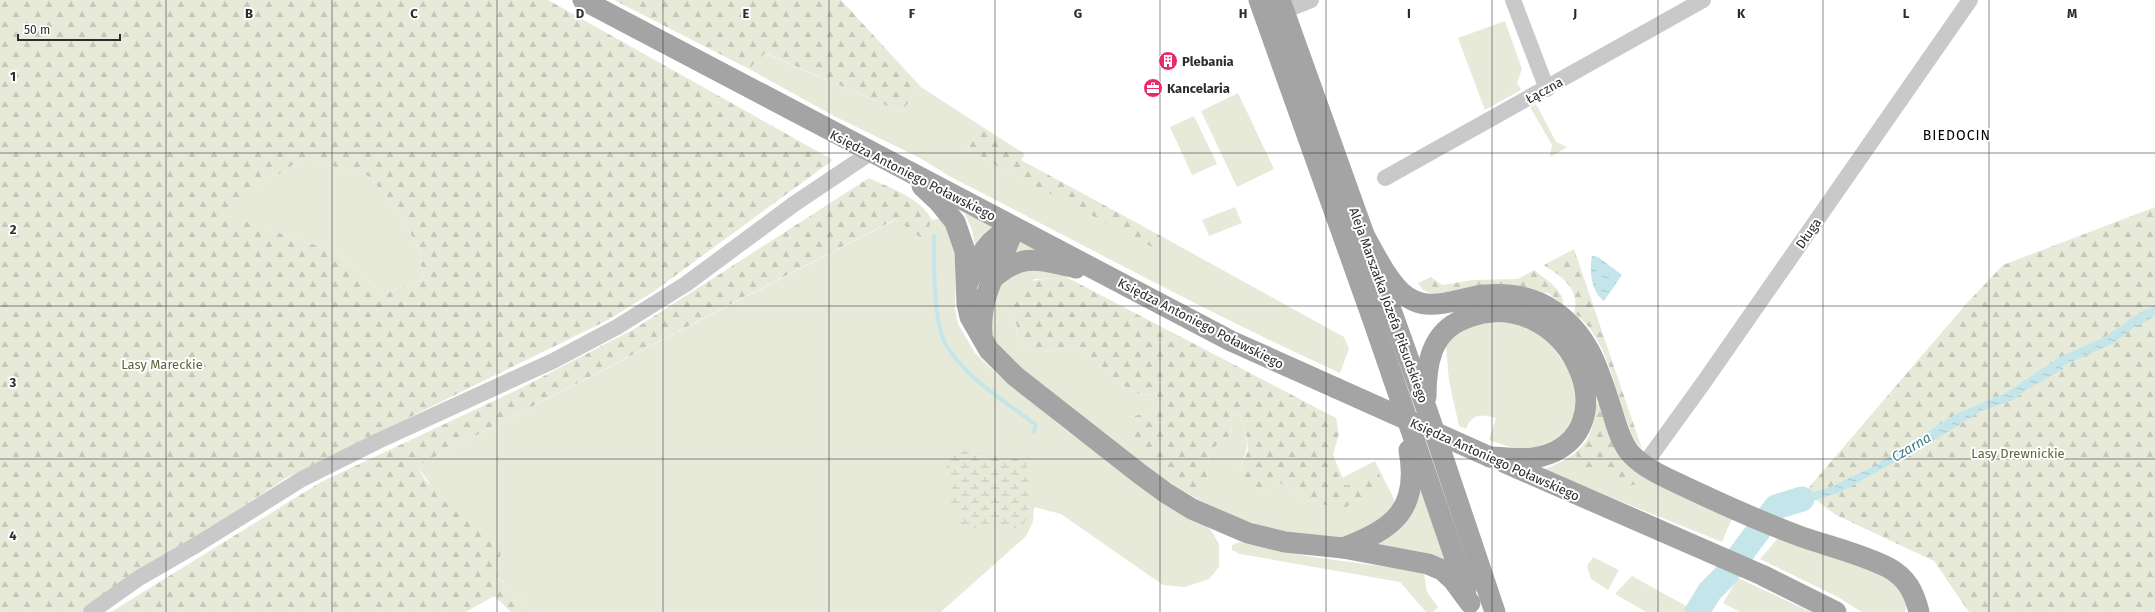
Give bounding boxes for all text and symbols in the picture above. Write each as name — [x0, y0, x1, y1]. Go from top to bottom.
text: B — [245, 6, 253, 21]
text: C — [410, 6, 418, 21]
text: D — [576, 6, 585, 21]
text: E — [743, 6, 750, 21]
text: F — [909, 6, 916, 21]
text: G — [1074, 6, 1082, 21]
text: H — [1239, 6, 1247, 21]
text: I — [1407, 6, 1411, 21]
text: J — [1572, 6, 1577, 21]
text: K — [1737, 6, 1746, 21]
text: L — [1903, 6, 1910, 21]
text: M — [2067, 6, 2077, 21]
scale bar — [18, 16, 120, 42]
text: 50 m — [24, 23, 50, 37]
building icon: Plebania — [1157, 50, 1179, 72]
place label: Plebania — [1182, 54, 1234, 69]
text: 1 — [10, 69, 16, 84]
street label: Łączna — [1523, 74, 1565, 107]
office icon: Kancelaria — [1142, 77, 1164, 99]
place label: Kancelaria — [1167, 81, 1230, 96]
street label: Księdza Antoniego Poławskiego — [827, 127, 998, 224]
district label: BIEDOCIN — [1923, 127, 1991, 144]
street label: Aleja Marszałka Józefa Piłsudskiego — [1346, 205, 1431, 405]
street label: Długa — [1793, 215, 1824, 251]
text: 2 — [10, 222, 17, 237]
street label: Księdza Antoniego Poławskiego — [1115, 275, 1286, 372]
park label: Lasy Mareckie — [121, 357, 203, 372]
text: 3 — [9, 375, 17, 390]
street label: Księdza Antoniego Poławskiego — [1408, 415, 1582, 504]
water label: Czarna — [1888, 429, 1934, 466]
park label: Lasy Drewnickie — [1971, 446, 2065, 461]
text: 4 — [9, 528, 17, 543]

